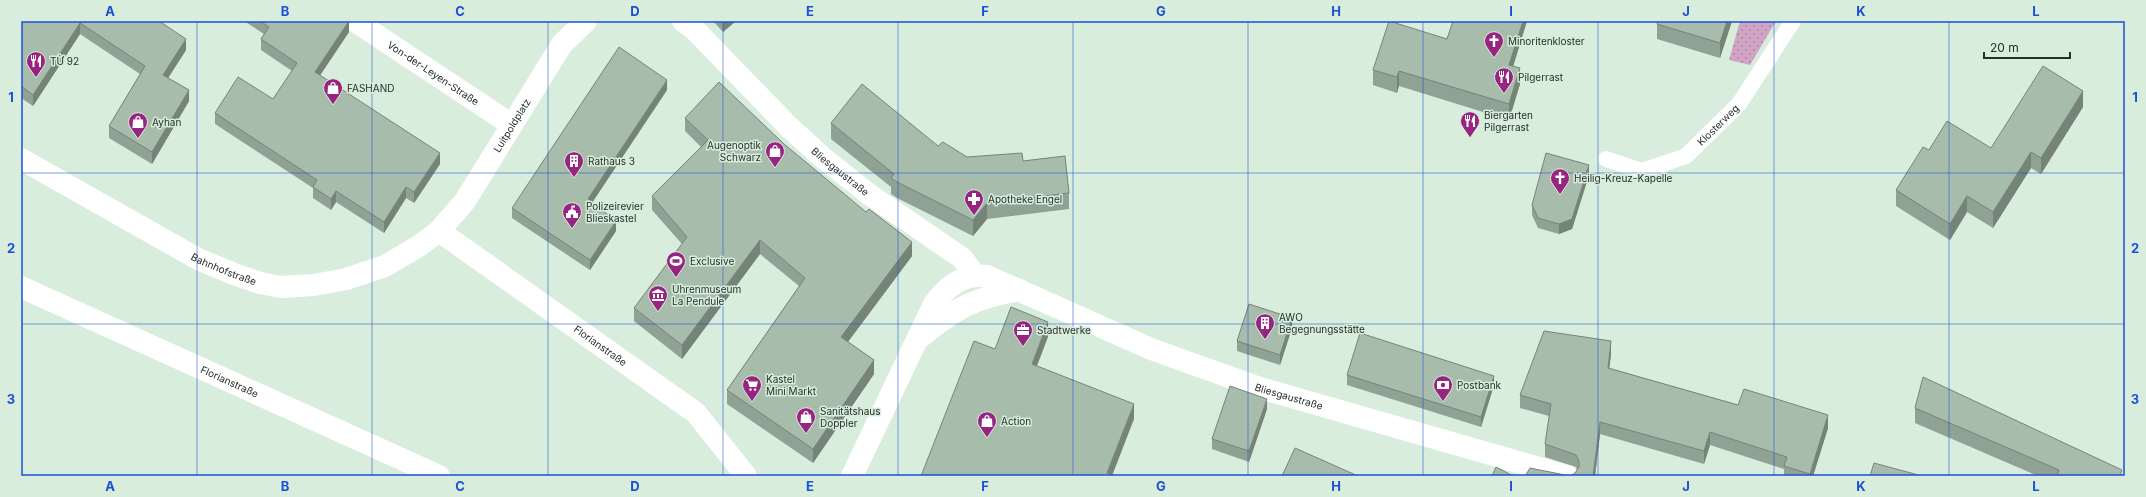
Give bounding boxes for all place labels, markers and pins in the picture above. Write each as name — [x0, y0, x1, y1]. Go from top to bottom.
church icon: Minoritenkloster — [1483, 30, 1505, 58]
place label: Minoritenkloster — [1508, 35, 1585, 47]
restaurant icon: TỪ 92 — [25, 50, 47, 78]
place label: TỪ 92 — [50, 54, 79, 67]
restaurant icon: Pilgerrast — [1493, 66, 1515, 94]
place label: Pilgerrast — [1518, 71, 1564, 83]
shop icon: FASHAND — [322, 77, 344, 105]
place label: FASHAND — [347, 82, 394, 94]
place label: Biergarten Pilgerrast — [1484, 109, 1533, 133]
restaurant icon: Biergarten Pilgerrast — [1459, 110, 1481, 138]
shop icon: Ayhan — [127, 111, 149, 139]
place label: Ayhan — [152, 116, 181, 128]
place label: Augenoptik Schwarz — [707, 139, 762, 163]
shop icon: Augenoptik Schwarz — [764, 140, 786, 168]
building icon: Rathaus 3 — [563, 150, 585, 178]
place label: Rathaus 3 — [588, 155, 635, 167]
church icon: Heilig-Kreuz-Kapelle — [1549, 167, 1571, 195]
place label: Heilig-Kreuz-Kapelle — [1574, 172, 1673, 184]
pharmacy icon: Apotheke Engel — [963, 188, 985, 216]
place label: Apotheke Engel — [988, 193, 1062, 205]
place label: Polizeirevier Blieskastel — [586, 200, 644, 224]
public building icon: Polizeirevier Blieskastel — [561, 201, 583, 229]
sports icon: Exclusive — [665, 250, 687, 278]
place label: Exclusive — [690, 255, 734, 267]
place label: Uhrenmuseum La Pendule — [672, 283, 741, 307]
museum icon: Uhrenmuseum La Pendule — [647, 284, 669, 312]
place label: AWO Begegnungsstätte — [1279, 311, 1365, 335]
building icon: AWO Begegnungsstätte — [1254, 312, 1276, 340]
office icon: Stadtwerke — [1012, 319, 1034, 347]
place label: Stadtwerke — [1037, 324, 1091, 336]
place label: Kastel Mini Markt — [766, 373, 817, 397]
supermarket icon: Kastel Mini Markt — [741, 374, 763, 402]
bank icon: Postbank — [1432, 374, 1454, 402]
place label: Postbank — [1457, 379, 1502, 391]
place label: Sanitätshaus Doppler — [820, 405, 880, 429]
shop icon: Sanitätshaus Doppler — [795, 406, 817, 434]
shop icon: Action — [976, 410, 998, 438]
place label: Action — [1001, 415, 1031, 427]

